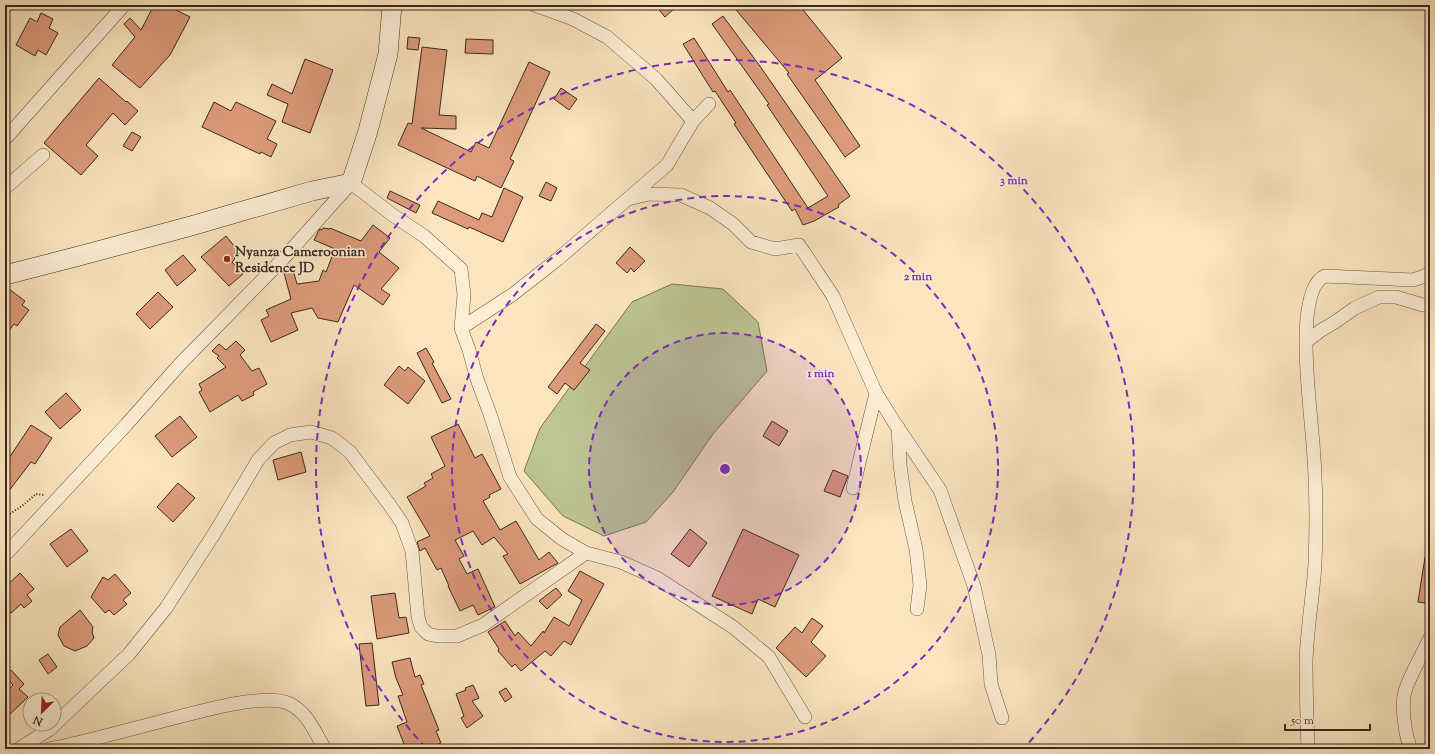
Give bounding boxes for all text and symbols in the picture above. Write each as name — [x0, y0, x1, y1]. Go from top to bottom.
text: 3 min — [1000, 172, 1029, 190]
place label: Nyanza Cameroonian Residence JD — [235, 243, 366, 279]
marker: Nyanza Cameroonian Residence JD — [222, 254, 232, 264]
text: 2 min — [904, 268, 933, 286]
text: 1 min — [806, 365, 835, 383]
centre of rings — [718, 462, 732, 476]
north arrow — [22, 692, 62, 732]
scale bar — [1285, 706, 1370, 732]
text: N — [31, 711, 47, 730]
text: 50 m — [1290, 712, 1314, 730]

